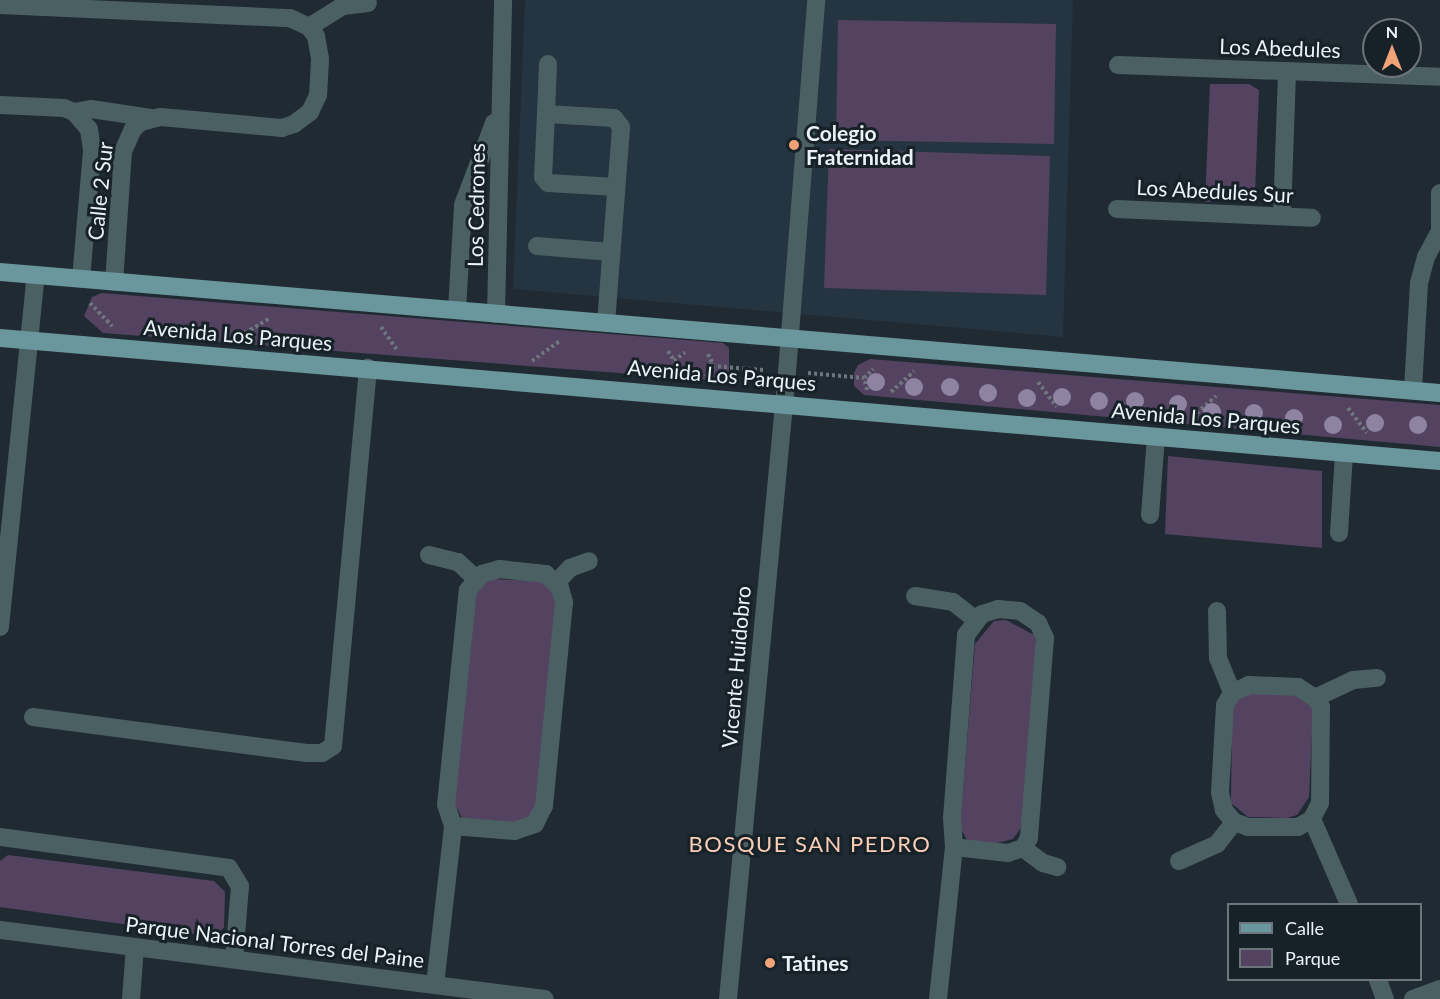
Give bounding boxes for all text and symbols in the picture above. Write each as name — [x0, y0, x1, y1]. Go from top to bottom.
north arrow — [1362, 18, 1422, 78]
text: N — [1386, 22, 1398, 41]
street label: Los Abedules — [1219, 33, 1341, 63]
place label: Colegio Fraternidad — [806, 120, 914, 170]
marker: Colegio Fraternidad — [787, 138, 801, 152]
street label: Calle 2 Sur — [82, 140, 118, 242]
street label: Los Cedrones — [462, 143, 490, 267]
street label: Los Abedules Sur — [1135, 174, 1295, 208]
street label: Avenida Los Parques — [143, 314, 333, 356]
street label: Avenida Los Parques — [627, 354, 817, 396]
street label: Avenida Los Parques — [1111, 397, 1301, 439]
street label: Vicente Huidobro — [716, 585, 756, 749]
district label: BOSQUE SAN PEDRO — [689, 831, 931, 857]
legend — [1227, 903, 1422, 981]
street label: Parque Nacional Torres del Paine — [124, 911, 426, 973]
text: Calle — [1285, 917, 1324, 939]
text: Parque — [1285, 947, 1340, 969]
place label: Tatines — [782, 950, 849, 976]
marker: Tatines — [763, 956, 777, 970]

